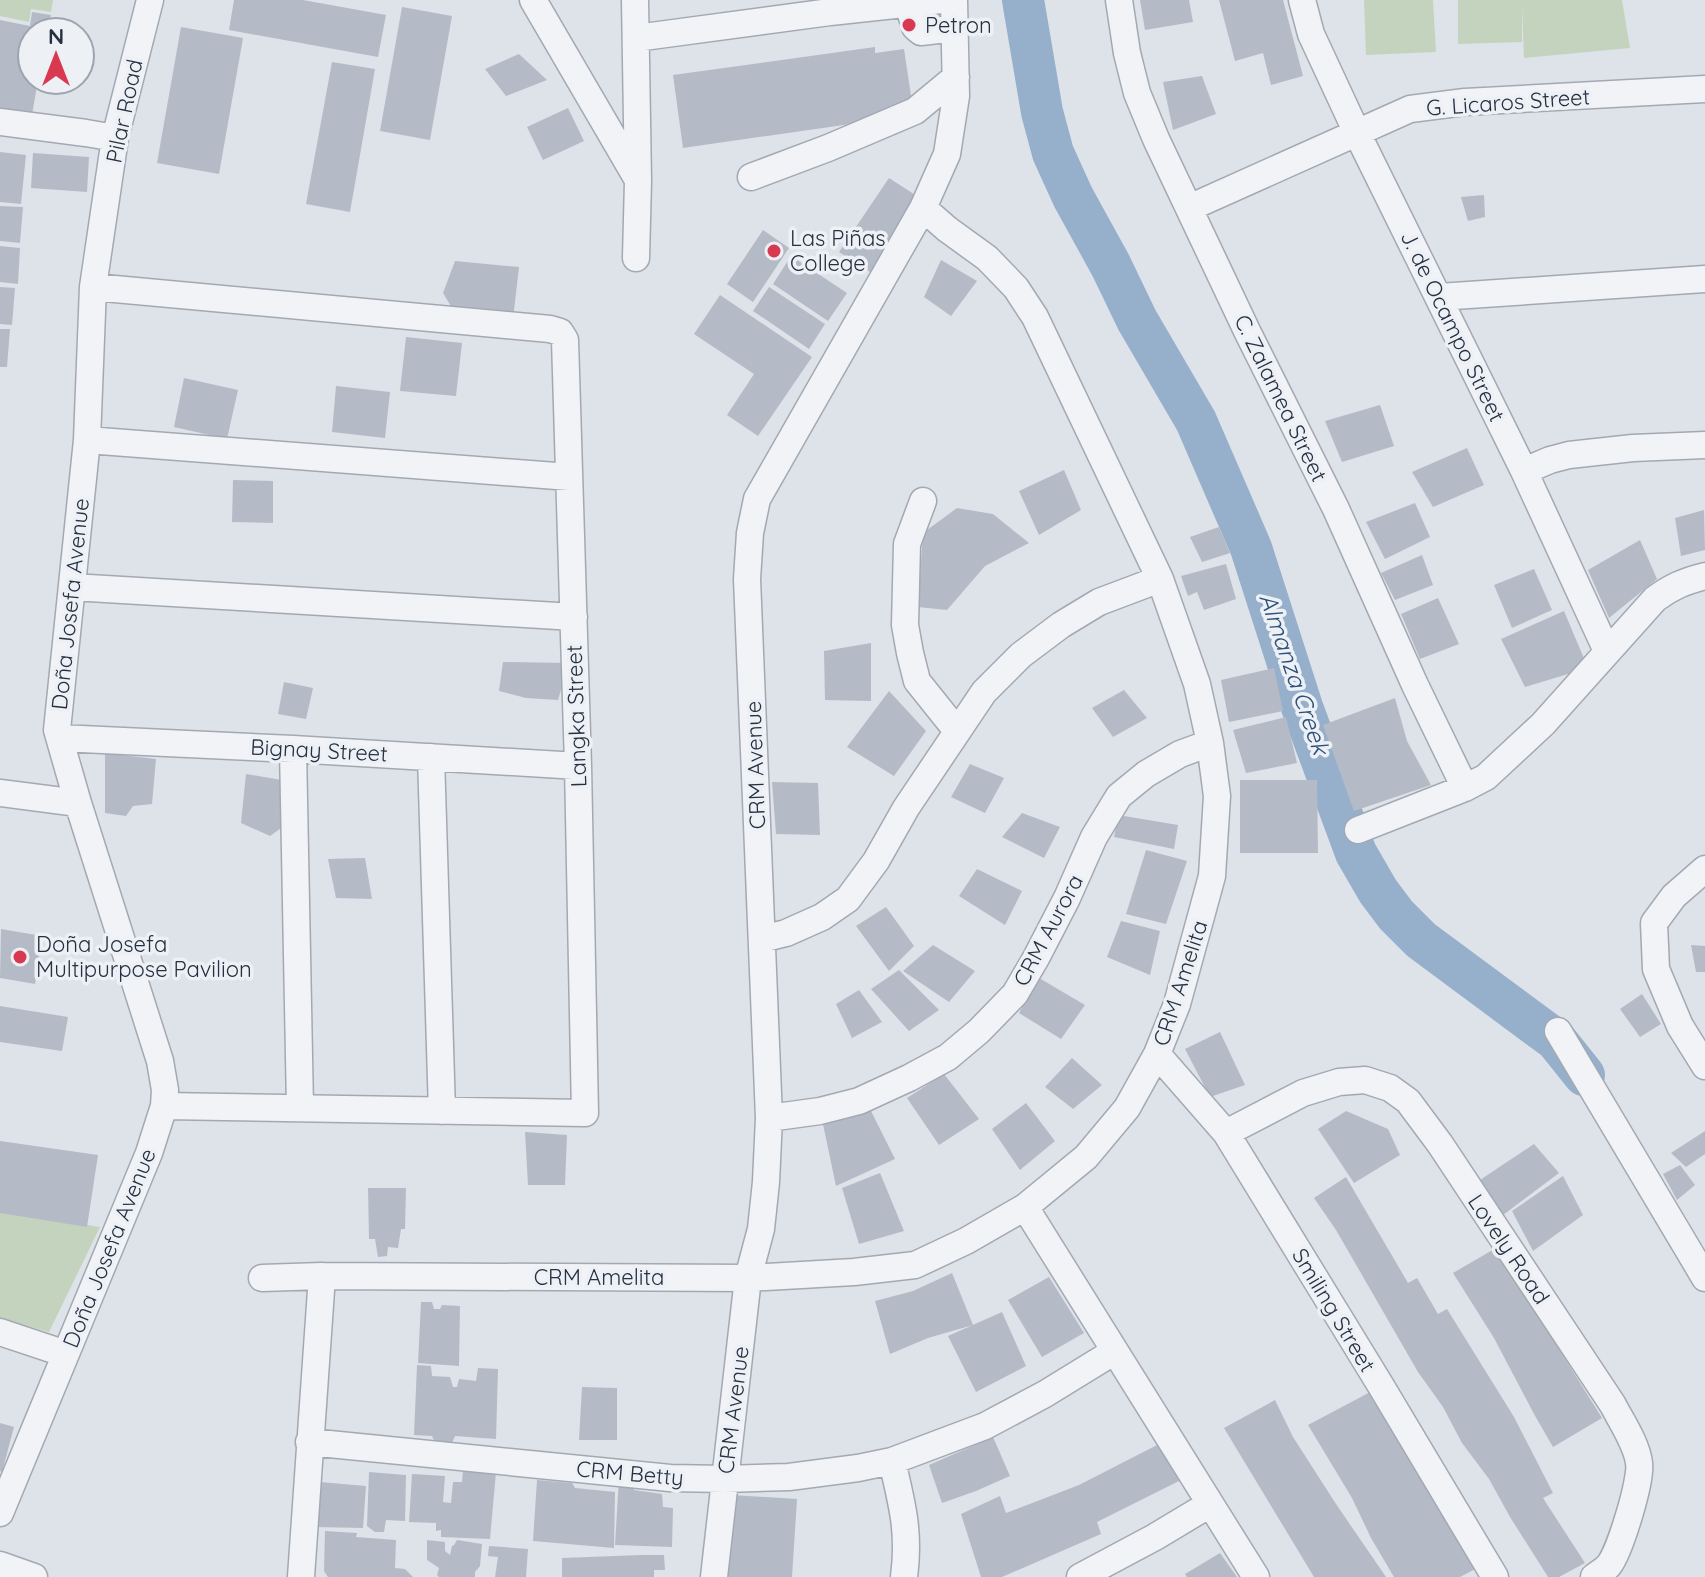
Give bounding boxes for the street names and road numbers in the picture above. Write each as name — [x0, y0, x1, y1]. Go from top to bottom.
street label: Pilar Road — [99, 57, 149, 165]
street label: G. Licaros Street — [1425, 82, 1591, 122]
street label: J. de Ocampo Street — [1395, 226, 1511, 426]
street label: C. Zalamea Street — [1228, 310, 1334, 486]
street label: Doña Josefa Avenue — [45, 497, 95, 711]
street label: Langka Street — [560, 644, 592, 788]
street label: CRM Avenue — [739, 700, 771, 830]
street label: Bignay Street — [250, 732, 388, 768]
street label: CRM Aurora — [1007, 869, 1089, 991]
street label: CRM Amelita — [1147, 917, 1213, 1049]
street label: Doña Josefa Avenue — [56, 1144, 162, 1352]
street label: Lovely Road — [1462, 1189, 1556, 1309]
street label: Smiling Street — [1286, 1243, 1382, 1377]
street label: CRM Amelita — [534, 1263, 664, 1291]
street label: CRM Avenue — [711, 1344, 755, 1476]
street label: CRM Betty — [575, 1454, 685, 1492]

